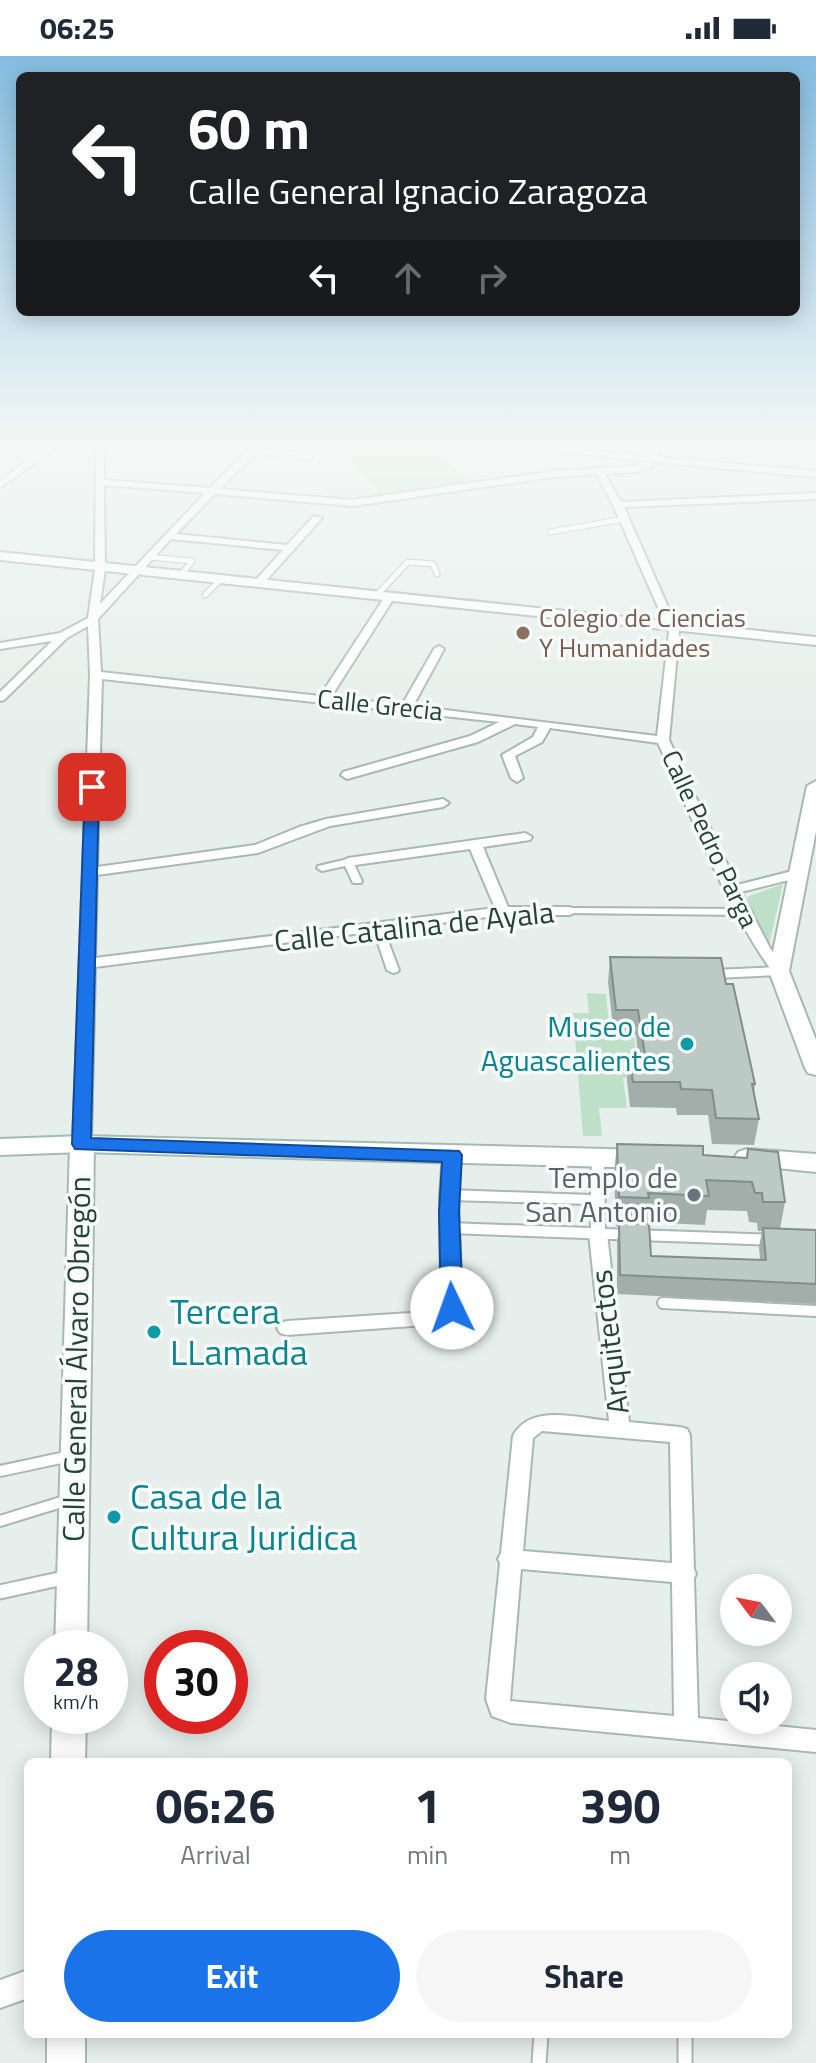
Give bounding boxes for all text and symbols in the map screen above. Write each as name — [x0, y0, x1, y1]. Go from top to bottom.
text: 06:25 — [40, 5, 115, 51]
text: 60 m — [188, 86, 310, 171]
icon: left — [56, 104, 160, 208]
text: Calle General Ignacio Zaragoza — [188, 163, 647, 218]
icon: left — [302, 256, 346, 300]
icon: ahead — [386, 256, 430, 300]
icon: right — [470, 256, 514, 300]
place label: Colegio de Ciencias Y Humanidades — [539, 598, 746, 667]
marker: Colegio de Ciencias Y Humanidades — [514, 624, 532, 642]
street label: Calle Grecia — [315, 679, 445, 730]
street label: Calle Pedro Parga — [652, 744, 769, 934]
pin — [58, 753, 126, 821]
icon: arrive — [70, 765, 114, 809]
street label: Calle Catalina de Ayala — [272, 888, 556, 964]
place label: Museo de Aguascalientes — [481, 1003, 671, 1083]
marker: Museo de Aguascalientes — [678, 1035, 696, 1053]
place label: Templo de San Antonio — [525, 1154, 678, 1234]
street label: Calle General Álvaro Obregón — [50, 1176, 102, 1542]
marker: Templo de San Antonio — [685, 1186, 703, 1204]
position arrow — [410, 1266, 494, 1350]
street label: Arquitectos — [577, 1267, 641, 1417]
place label: Tercera LLamada — [170, 1283, 308, 1379]
marker: Tercera LLamada — [145, 1323, 163, 1341]
place label: Casa de la Cultura Juridica — [130, 1468, 357, 1564]
marker: Casa de la Cultura Juridica — [105, 1508, 123, 1526]
north arrow — [720, 1574, 792, 1646]
map controls — [720, 1574, 792, 1734]
speed limit sign: 30 — [144, 1630, 248, 1734]
text: 28 — [54, 1641, 98, 1702]
button: sound — [720, 1662, 792, 1734]
text: km/h — [53, 1686, 99, 1717]
text: 06:26 — [156, 1769, 275, 1842]
text: 1 — [414, 1769, 441, 1842]
text: 390 — [580, 1769, 660, 1842]
text: Arrival — [180, 1835, 251, 1874]
text: min — [407, 1835, 448, 1874]
text: m — [609, 1835, 631, 1874]
button: Exit — [64, 1930, 400, 2022]
button: Share — [416, 1930, 752, 2022]

